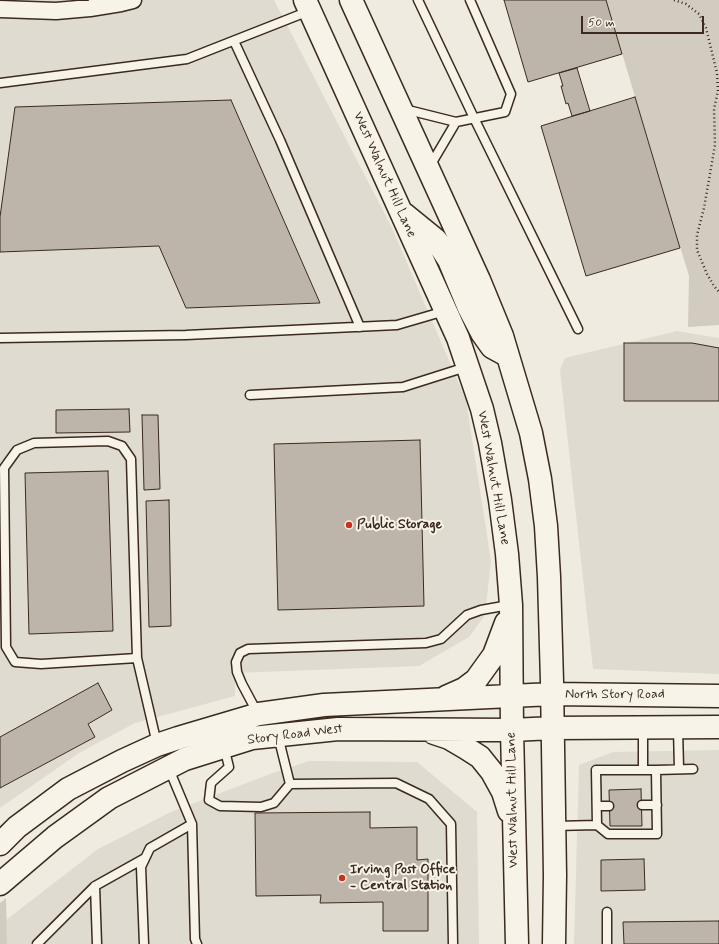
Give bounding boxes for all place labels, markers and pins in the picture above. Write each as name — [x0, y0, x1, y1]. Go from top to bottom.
place label: Public Storage — [357, 517, 442, 533]
marker: Public Storage — [344, 520, 354, 530]
place label: Irving Post Office - Central Station — [350, 862, 455, 894]
marker: Irving Post Office - Central Station — [337, 873, 347, 883]

